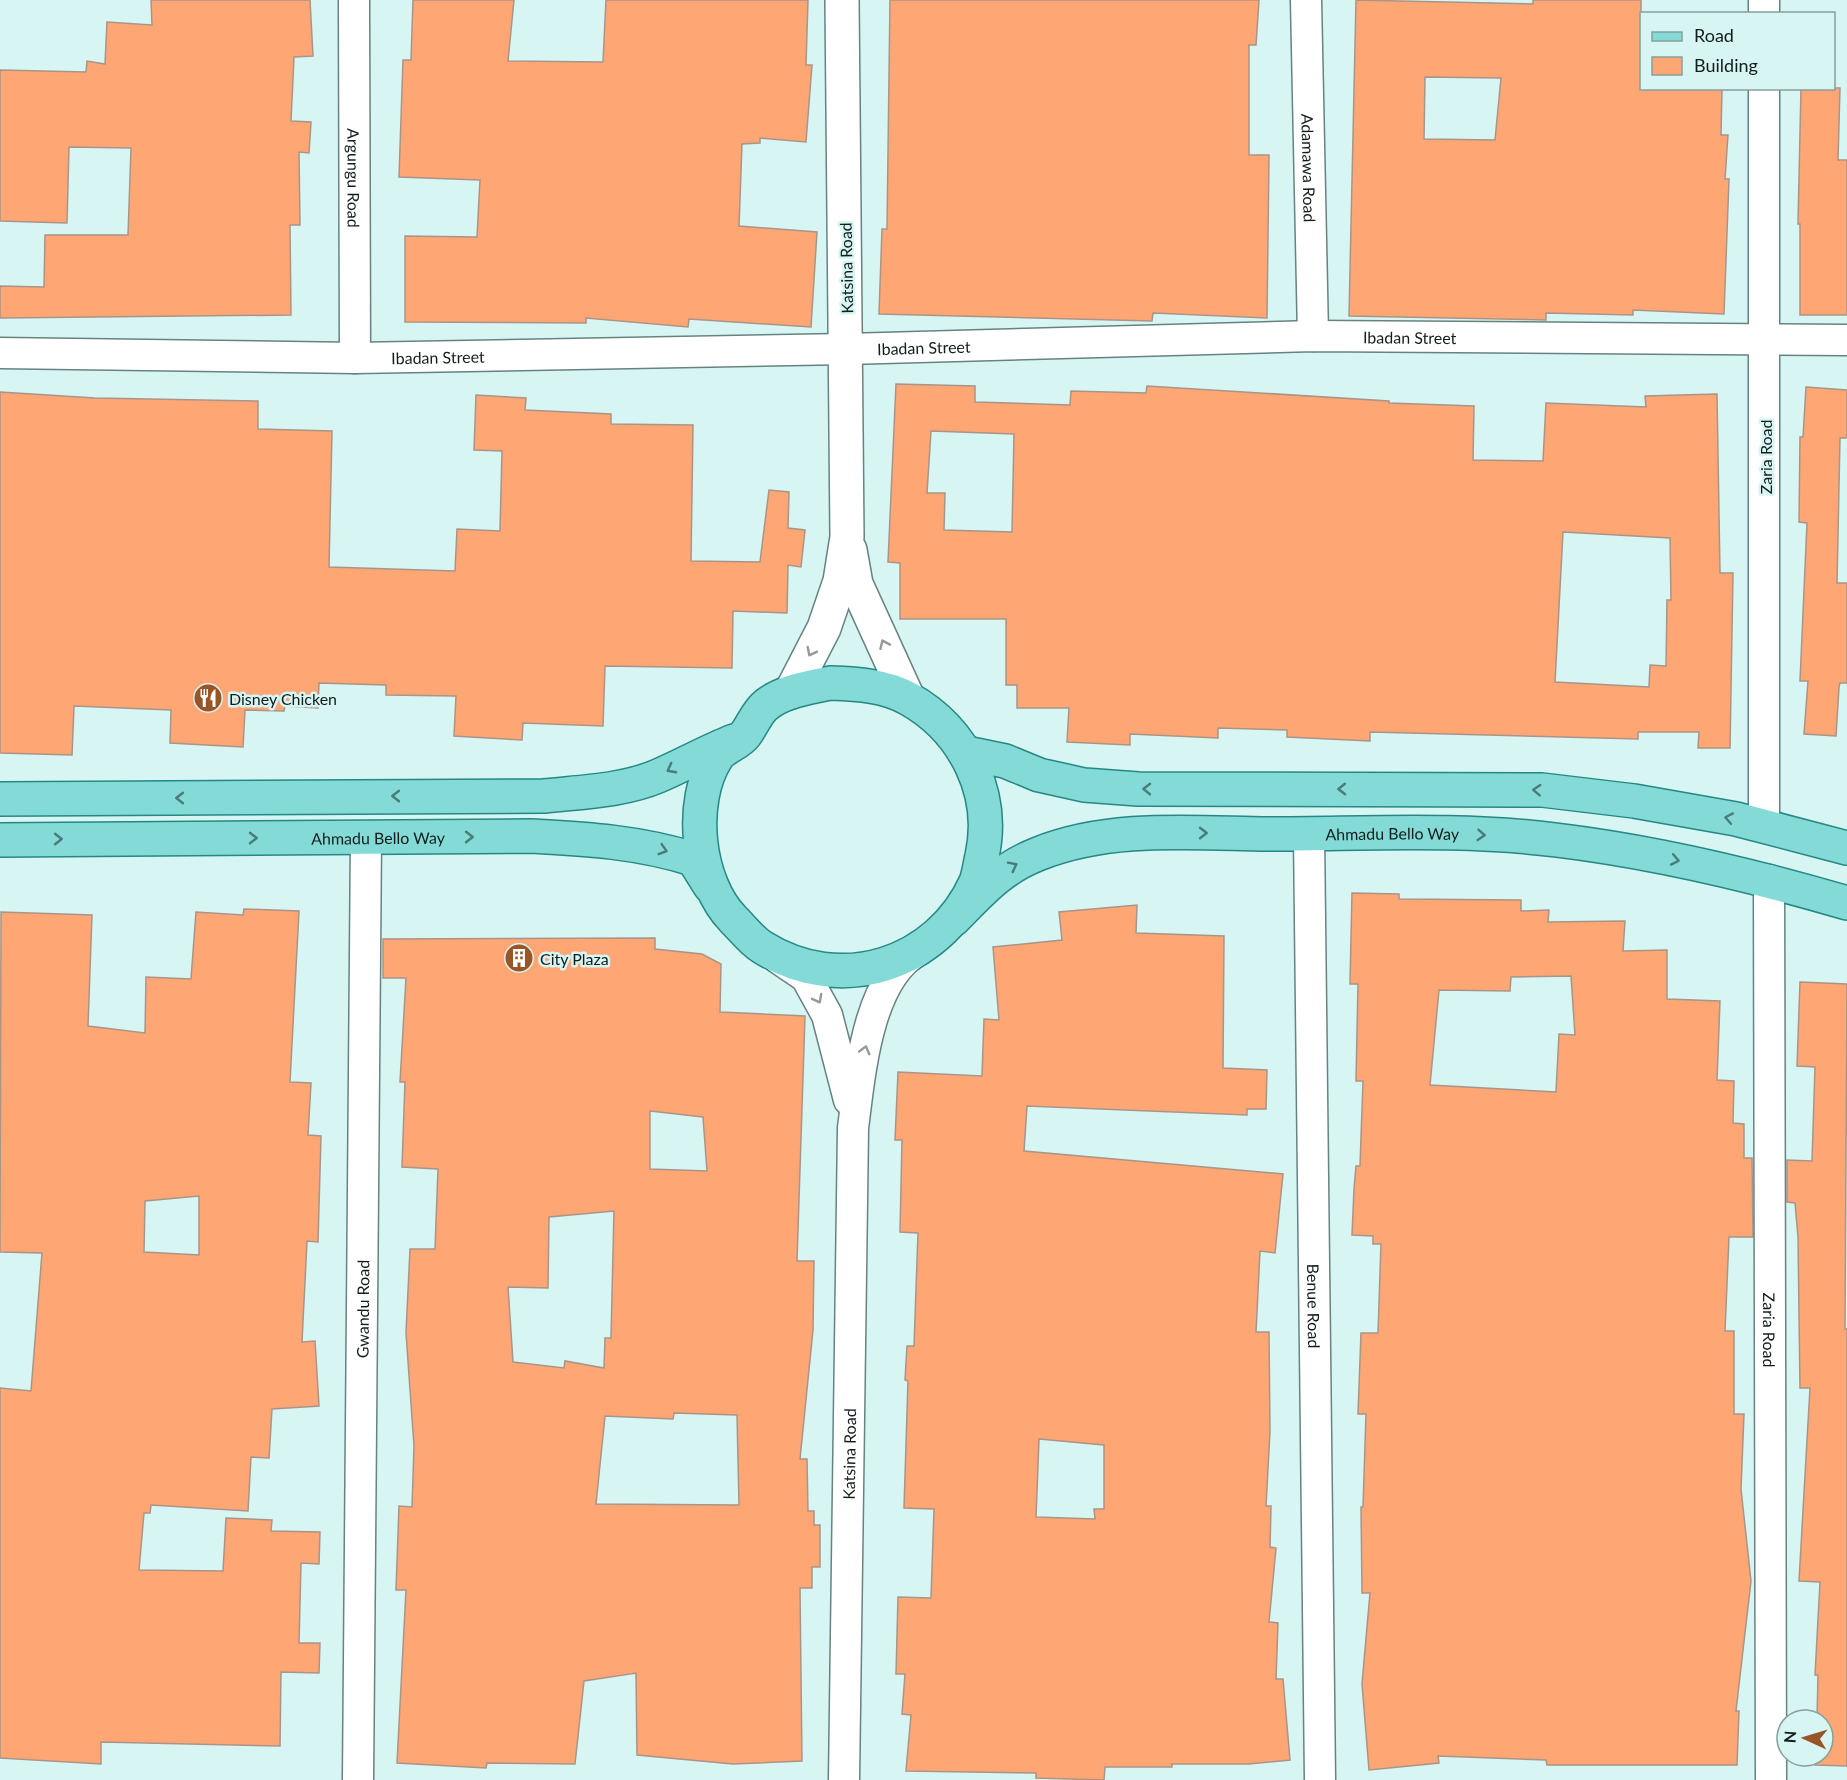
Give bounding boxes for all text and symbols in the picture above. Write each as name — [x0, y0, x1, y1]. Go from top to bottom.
legend — [1640, 12, 1835, 90]
text: Road — [1694, 24, 1734, 46]
text: Building — [1694, 54, 1758, 76]
street label: Adamawa Road — [1299, 113, 1320, 223]
street label: Argungu Road — [345, 128, 364, 228]
street label: Katsina Road — [836, 222, 856, 314]
street label: Ibadan Street — [1363, 327, 1457, 347]
street label: Ibadan Street — [877, 336, 971, 358]
street label: Ibadan Street — [391, 346, 485, 367]
street label: Zaria Road — [1756, 420, 1775, 494]
one-way arrow — [879, 640, 891, 651]
one-way arrow — [807, 646, 819, 657]
restaurant icon: Disney Chicken — [192, 682, 224, 714]
place label: Disney Chicken — [229, 689, 337, 708]
one-way arrow — [667, 762, 677, 773]
one-way arrow — [1142, 782, 1151, 795]
one-way arrow — [1337, 783, 1346, 796]
one-way arrow — [1532, 783, 1541, 796]
one-way arrow — [391, 790, 400, 803]
one-way arrow — [175, 792, 184, 804]
one-way arrow — [1725, 812, 1735, 825]
street label: Ahmadu Bello Way — [1325, 823, 1460, 843]
street label: Ahmadu Bello Way — [311, 827, 446, 847]
one-way arrow — [1198, 827, 1207, 839]
one-way arrow — [1477, 828, 1486, 841]
one-way arrow — [465, 831, 474, 843]
one-way arrow — [249, 832, 258, 844]
one-way arrow — [54, 833, 63, 846]
one-way arrow — [657, 843, 668, 855]
one-way arrow — [1669, 853, 1679, 866]
one-way arrow — [1006, 862, 1017, 873]
building icon: City Plaza — [503, 942, 535, 974]
place label: City Plaza — [540, 949, 609, 968]
one-way arrow — [811, 993, 822, 1003]
one-way arrow — [857, 1045, 870, 1055]
street label: Gwandu Road — [352, 1260, 372, 1358]
street label: Benue Road — [1304, 1264, 1324, 1348]
street label: Zaria Road — [1760, 1293, 1780, 1367]
street label: Katsina Road — [838, 1408, 859, 1500]
north arrow — [1775, 1708, 1835, 1768]
text: N — [1780, 1730, 1799, 1744]

